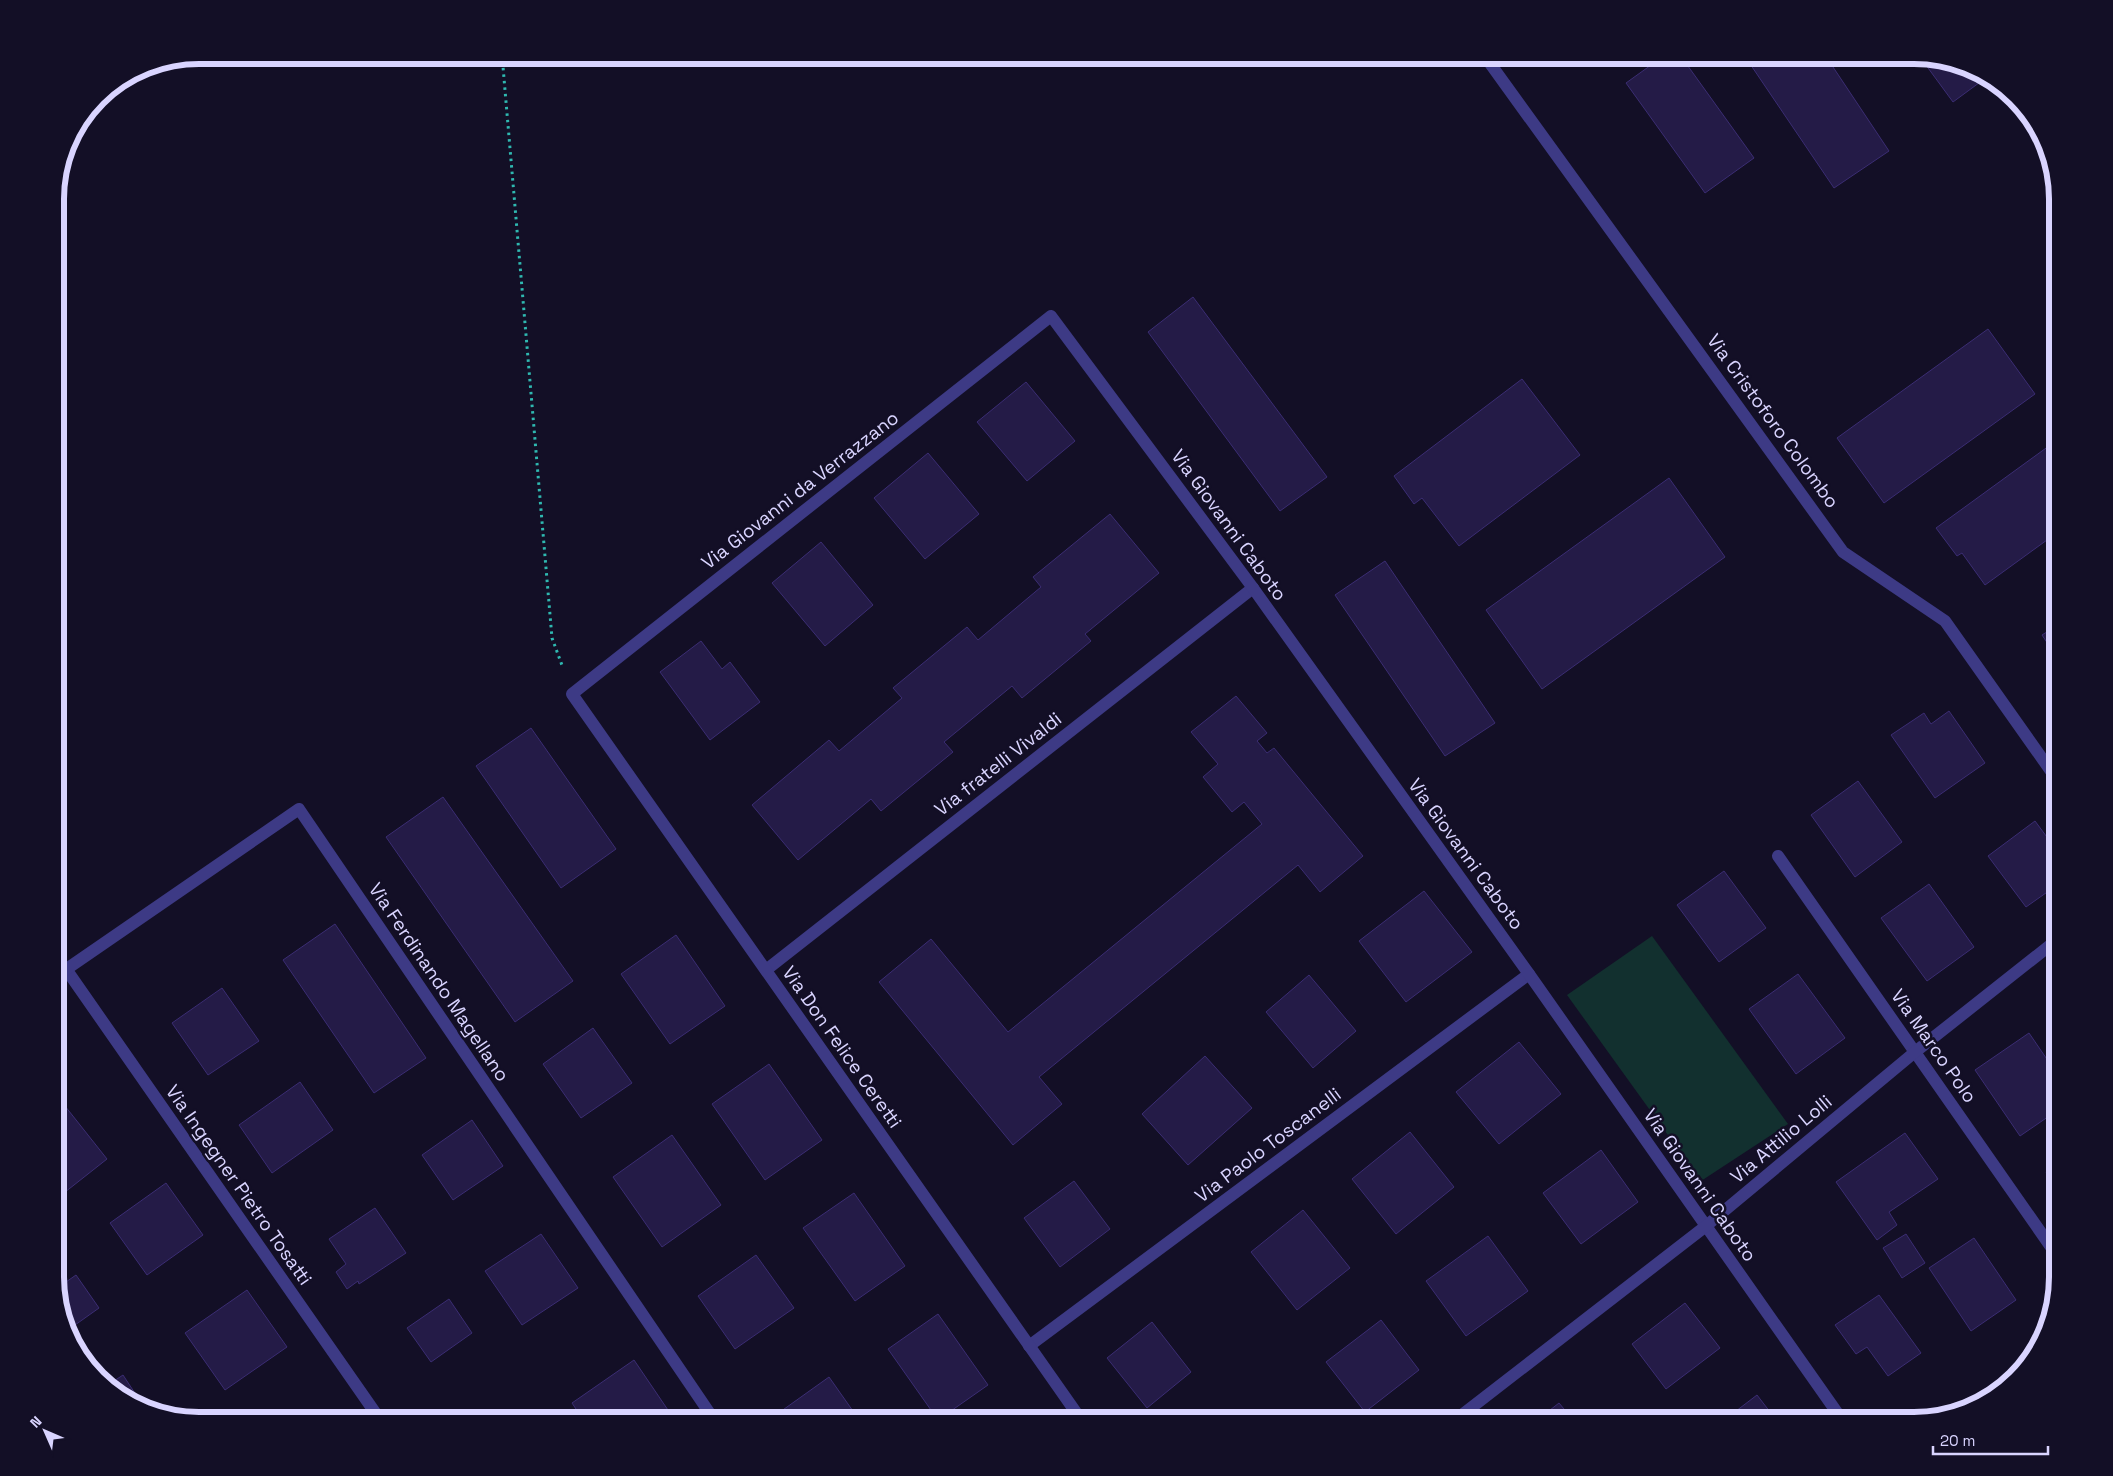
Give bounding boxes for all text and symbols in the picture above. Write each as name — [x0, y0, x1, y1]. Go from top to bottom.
street label: Via Cristoforo Colombo — [1701, 329, 1845, 513]
street label: Via Giovanni da Verrazzano — [696, 405, 904, 575]
street label: Via Giovanni Caboto — [1166, 444, 1292, 606]
street label: Via fratelli Vivaldi — [929, 706, 1067, 822]
street label: Via Giovanni Caboto — [1403, 773, 1529, 935]
street label: Via Ferdinando Magellano — [363, 878, 515, 1086]
street label: Via Don Felice Ceretti — [777, 961, 907, 1133]
street label: Via Marco Polo — [1885, 984, 1983, 1108]
street label: Via Ingegner Pietro Tosatti — [160, 1080, 318, 1290]
street label: Via Paolo Toscanelli — [1190, 1082, 1346, 1208]
street label: Via Attilio Lolli — [1725, 1089, 1837, 1189]
street label: Via Giovanni Caboto — [1638, 1104, 1762, 1266]
north arrow — [20, 1406, 70, 1456]
text: N — [26, 1412, 45, 1431]
scale bar — [1933, 1424, 2048, 1456]
text: 20 m — [1940, 1431, 1975, 1450]

